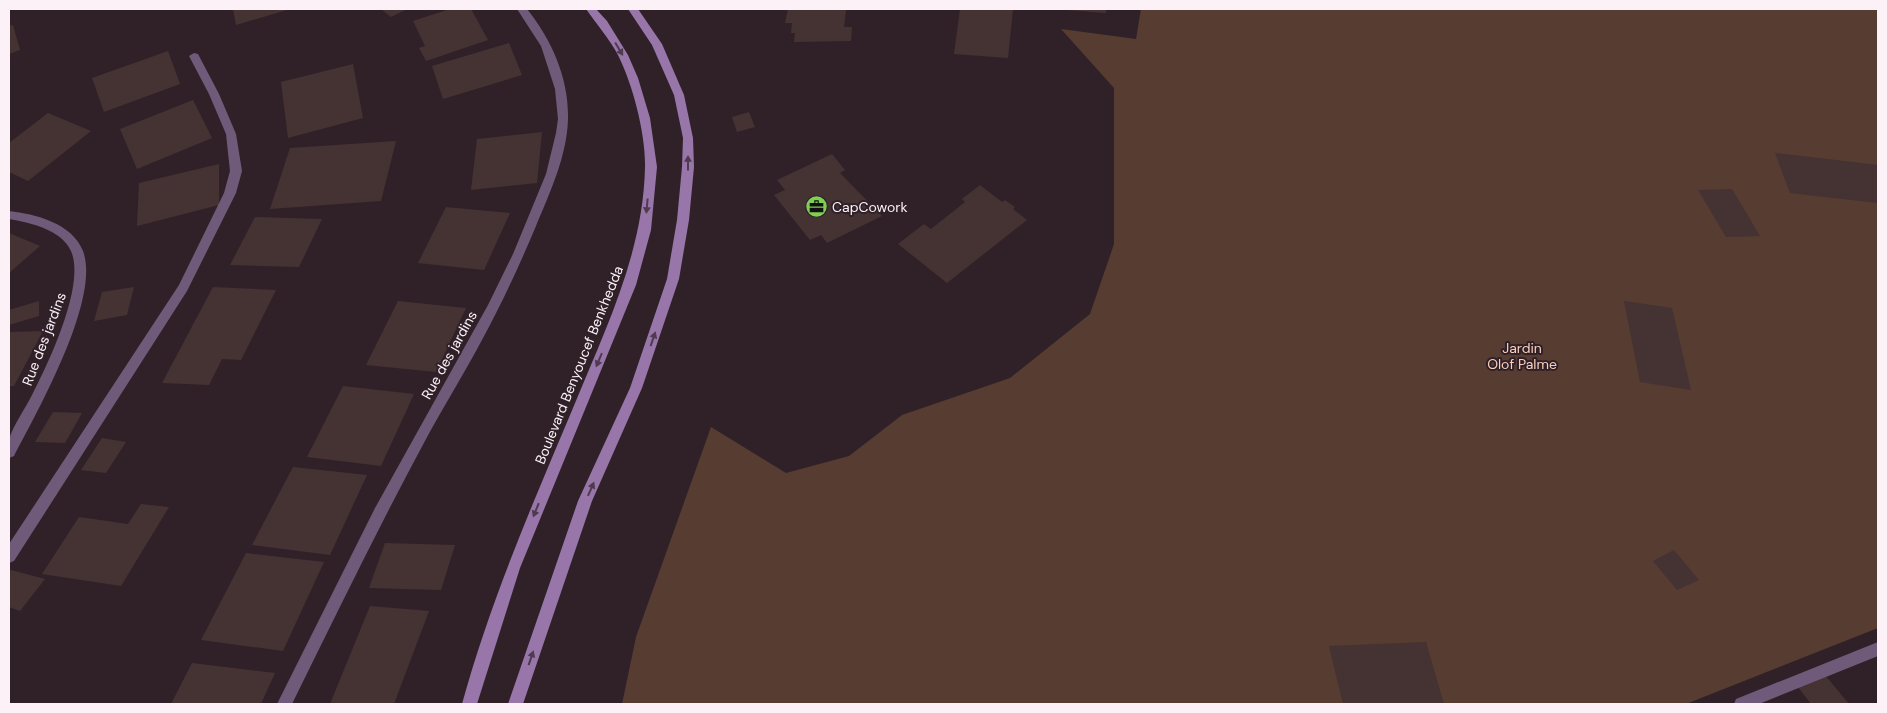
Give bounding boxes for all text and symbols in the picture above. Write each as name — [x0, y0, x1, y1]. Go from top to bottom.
one-way arrow — [615, 42, 624, 55]
one-way arrow — [684, 155, 692, 171]
office icon: CapCowork — [804, 195, 828, 219]
one-way arrow — [643, 198, 651, 214]
place label: CapCowork — [832, 198, 907, 216]
street label: Boulevard Benyoucef Benkhedda — [531, 263, 627, 467]
street label: Rue des jardins — [18, 290, 70, 388]
street label: Rue des jardins — [417, 308, 481, 402]
one-way arrow — [650, 331, 657, 346]
park label: Jardin Olof Palme — [1487, 339, 1557, 373]
one-way arrow — [594, 353, 602, 367]
one-way arrow — [587, 482, 595, 496]
one-way arrow — [532, 503, 540, 518]
one-way arrow — [527, 650, 535, 665]

